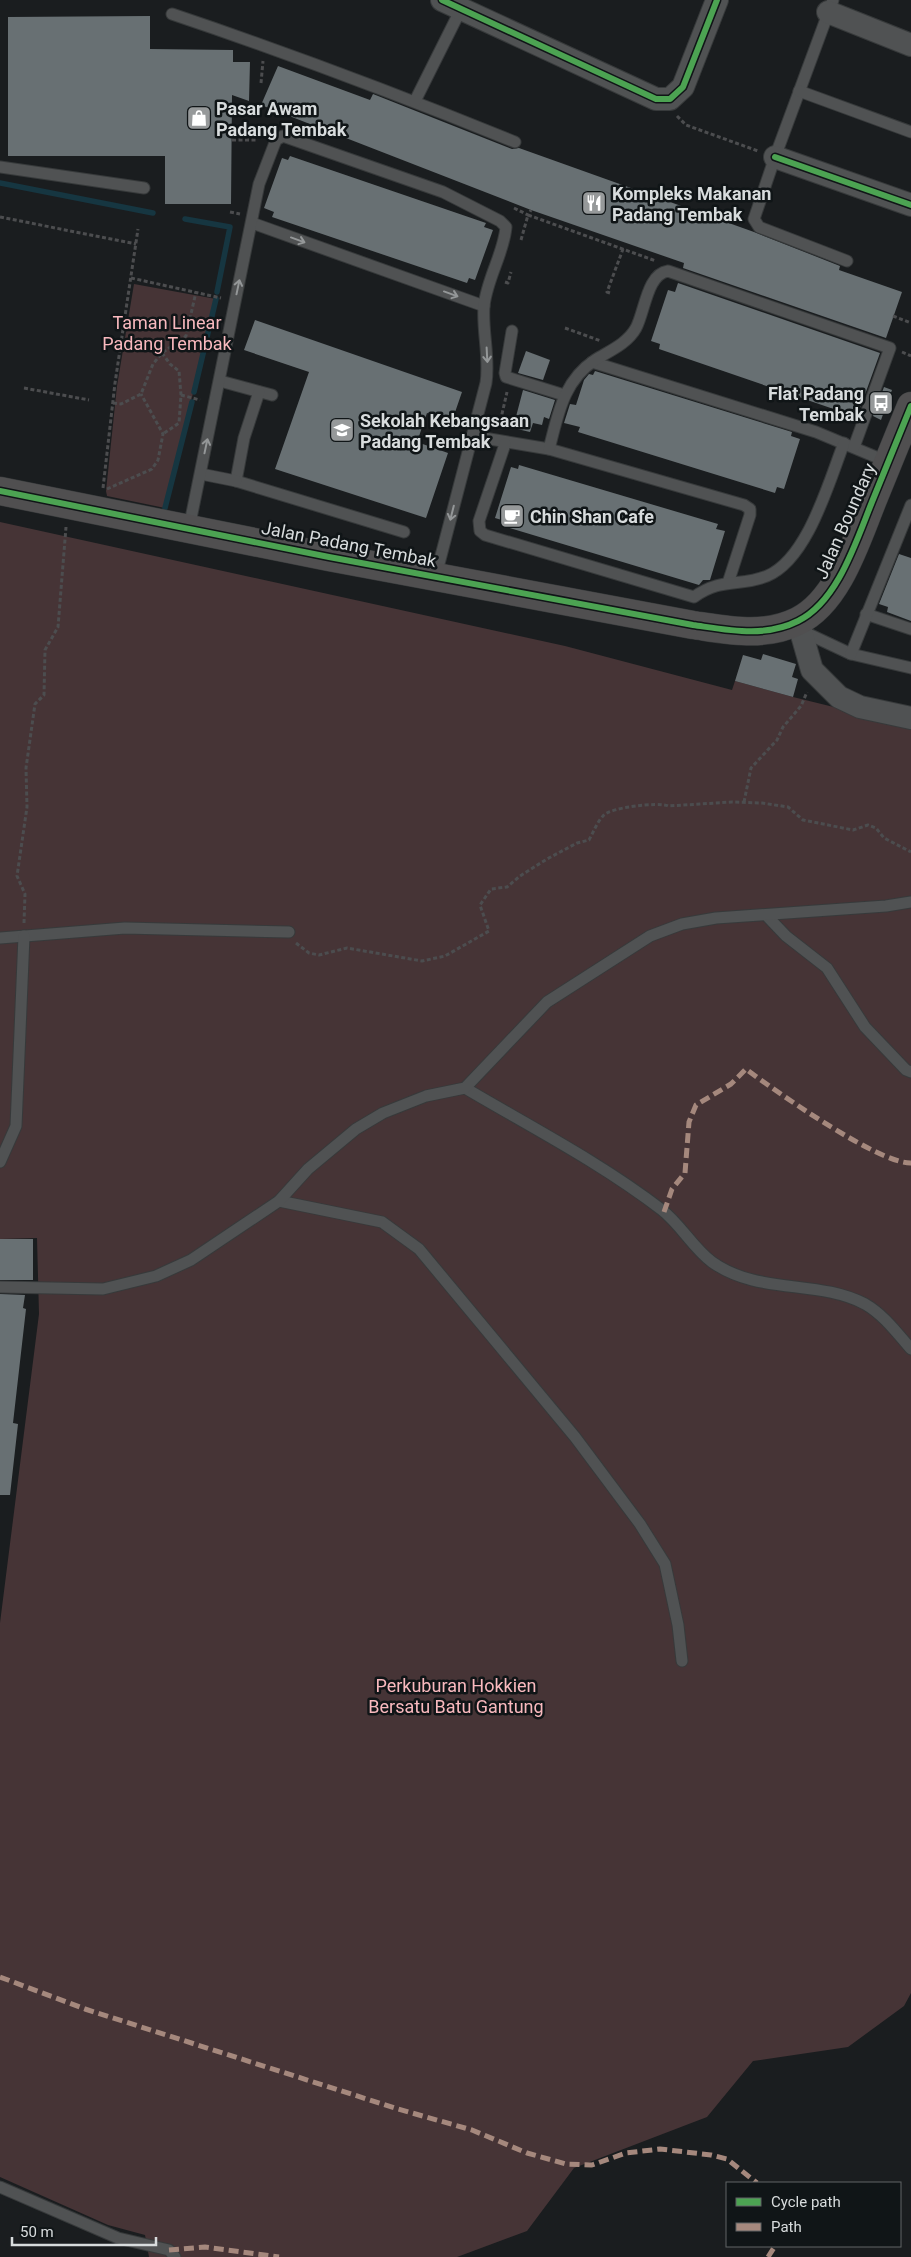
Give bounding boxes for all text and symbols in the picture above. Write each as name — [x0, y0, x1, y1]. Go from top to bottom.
place label: Pasar Awam Padang Tembak — [216, 98, 347, 140]
shop icon: Pasar Awam Padang Tembak — [186, 105, 212, 131]
place label: Kompleks Makanan Padang Tembak — [612, 183, 771, 225]
restaurant icon: Kompleks Makanan Padang Tembak — [581, 190, 607, 216]
one-way arrow — [290, 236, 305, 245]
one-way arrow — [234, 279, 244, 295]
one-way arrow — [443, 290, 458, 299]
park label: Taman Linear Padang Tembak — [102, 312, 233, 354]
one-way arrow — [482, 346, 492, 363]
place label: Flat Padang Tembak — [768, 383, 864, 425]
bus stop icon: Flat Padang Tembak — [868, 390, 894, 416]
place label: Sekolah Kebangsaan Padang Tembak — [360, 410, 529, 452]
school or university icon: Sekolah Kebangsaan Padang Tembak — [329, 417, 355, 443]
one-way arrow — [202, 439, 212, 455]
street label: Jalan Boundary — [810, 459, 880, 582]
cafe icon: Chin Shan Cafe — [499, 503, 525, 529]
one-way arrow — [447, 504, 456, 520]
place label: Chin Shan Cafe — [530, 506, 654, 527]
street label: Jalan Padang Tembak — [260, 517, 439, 571]
park label: Perkuburan Hokkien Bersatu Batu Gantung — [368, 1675, 544, 1717]
legend — [726, 2182, 901, 2247]
text: Cycle path — [771, 2193, 841, 2211]
scale bar — [12, 2214, 156, 2246]
text: Path — [771, 2218, 802, 2236]
text: 50 m — [20, 2223, 54, 2241]

